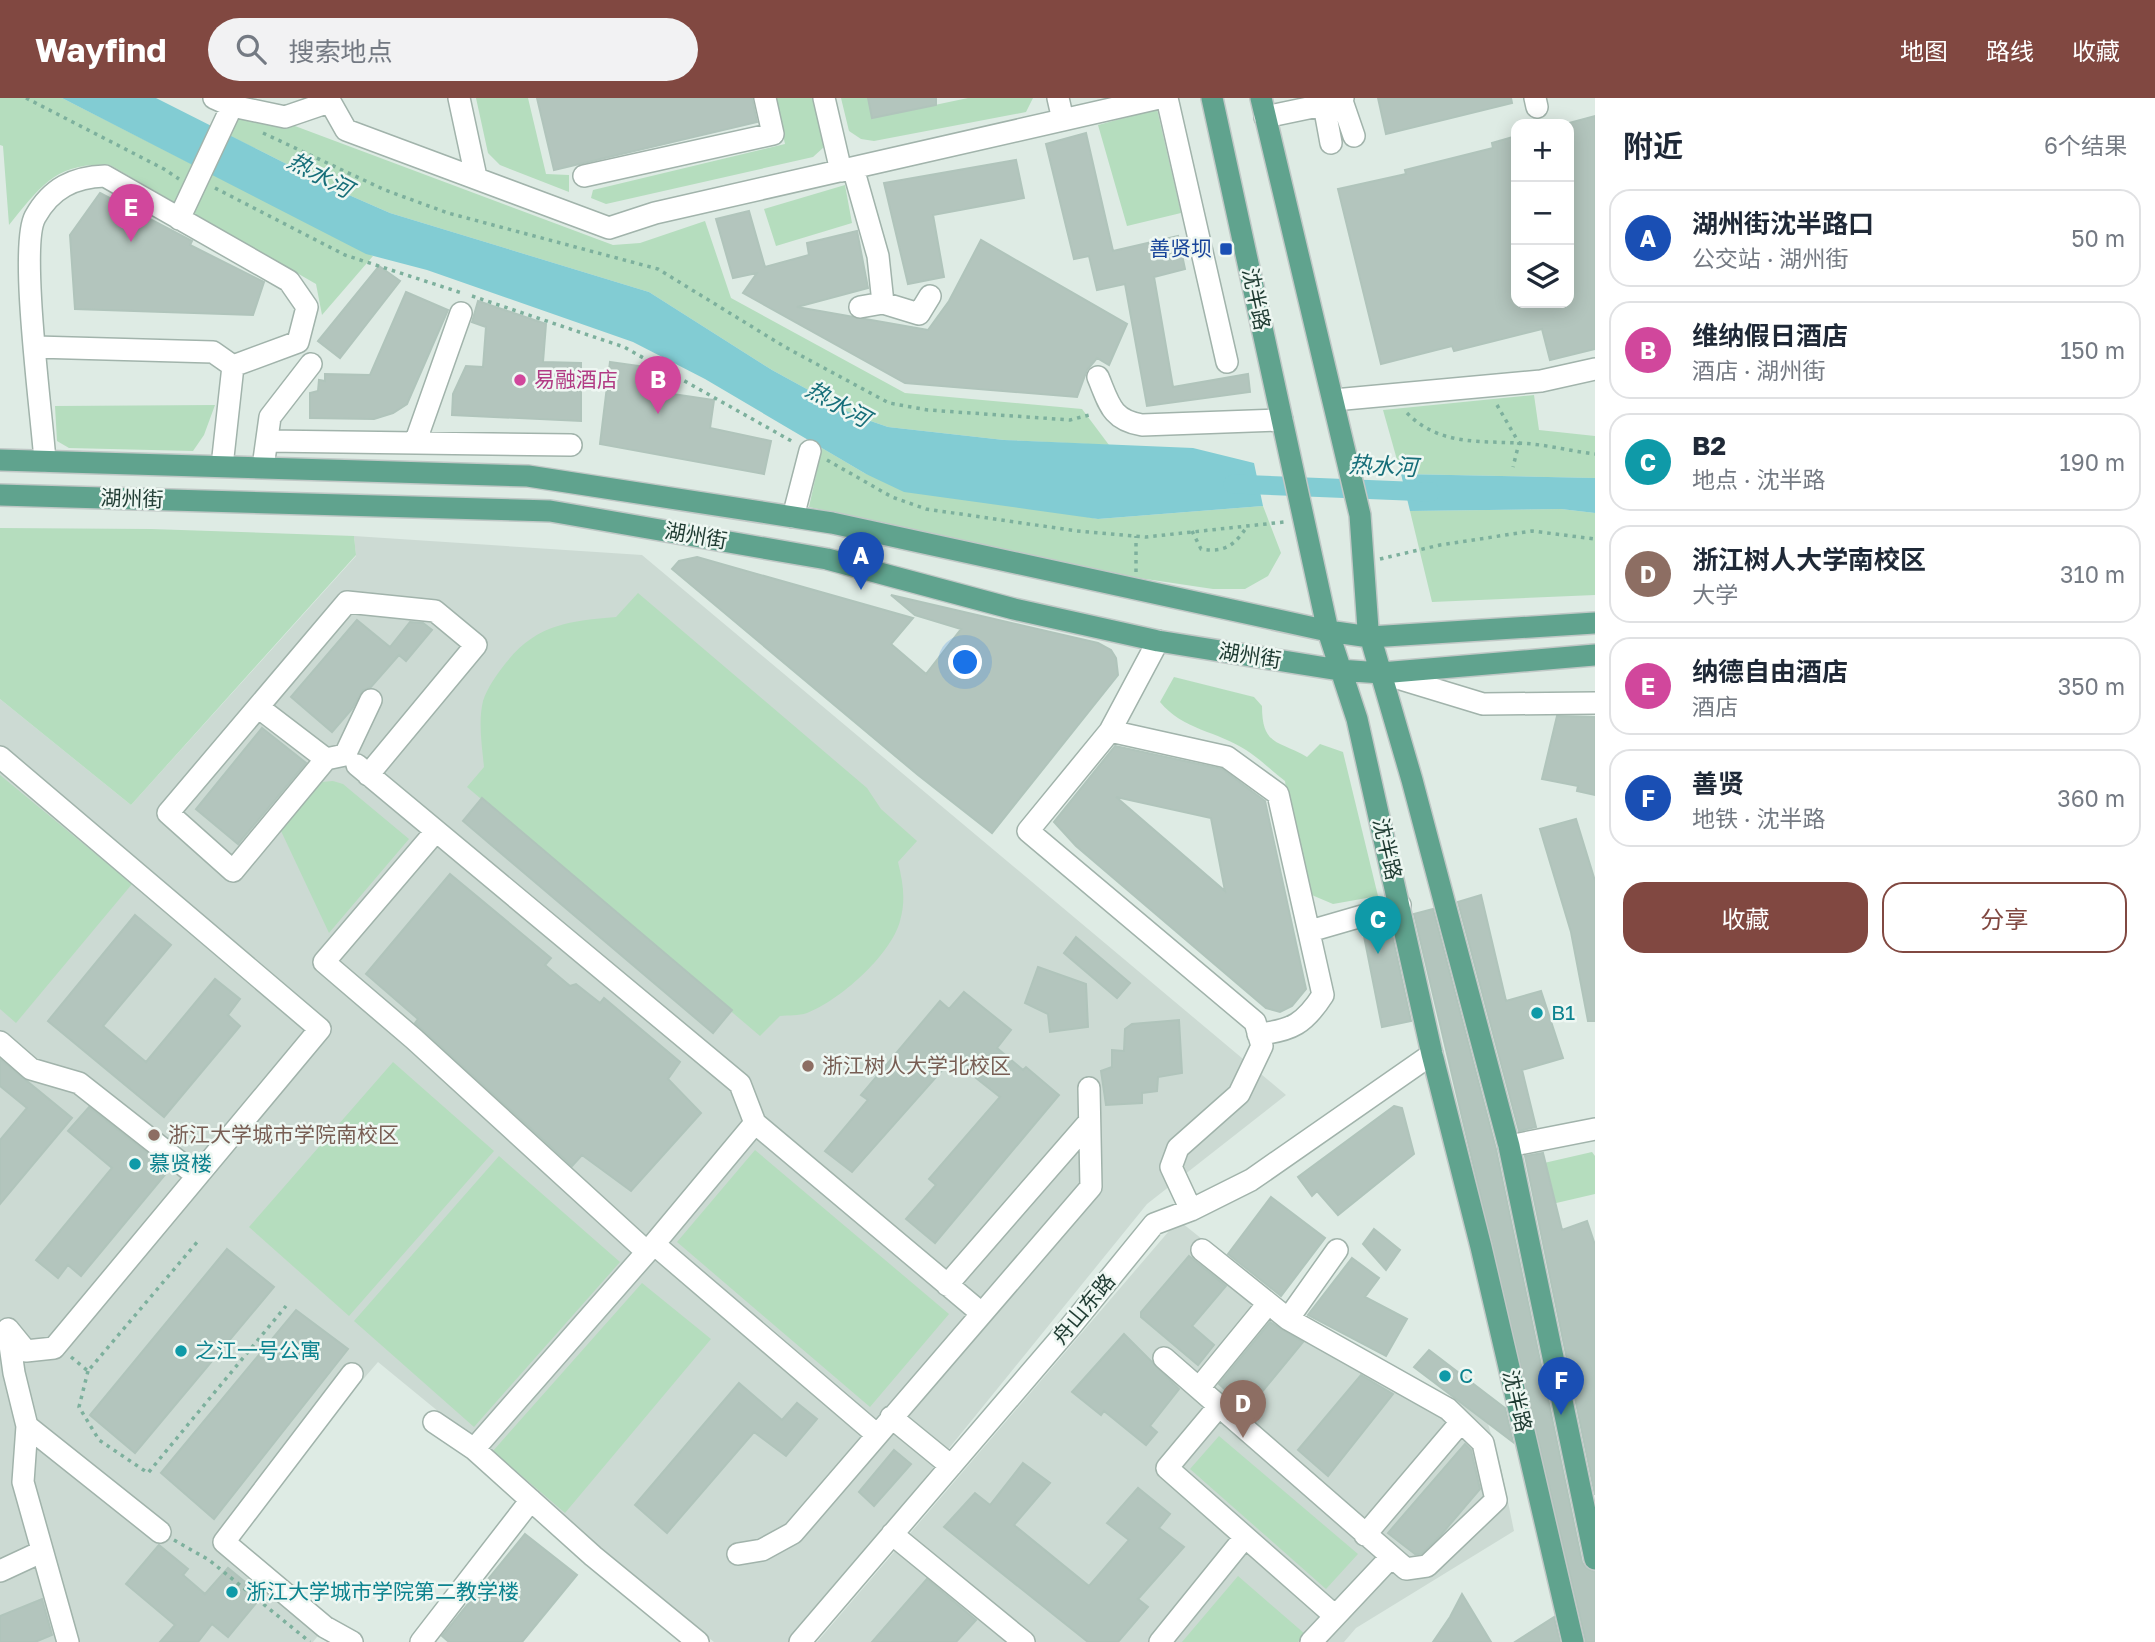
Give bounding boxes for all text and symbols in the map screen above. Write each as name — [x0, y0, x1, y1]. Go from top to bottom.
search box — [208, 18, 698, 81]
text: Wayfind — [35, 30, 166, 69]
icon: search — [232, 30, 270, 68]
text: 搜索地点 — [288, 36, 392, 67]
text: 地图 — [1900, 36, 1948, 65]
text: 路线 — [1986, 36, 2034, 65]
text: 收藏 — [2072, 36, 2120, 65]
map controls — [1511, 119, 1574, 308]
button: + — [1511, 119, 1574, 182]
text: 附近 — [1623, 128, 1683, 164]
text: 6个结果 — [2044, 131, 2127, 159]
water label: 热水河 — [283, 146, 361, 205]
button: − — [1511, 182, 1574, 245]
pin: E — [108, 184, 154, 242]
text: 湖州街沈半路口 — [1692, 208, 1874, 239]
text: A — [1640, 224, 1656, 252]
text: 50 m — [2071, 224, 2125, 252]
place label: 善贤坝 — [1149, 235, 1212, 261]
marker: 善贤坝 — [1218, 241, 1234, 257]
text: 公交站 · 湖州街 — [1692, 244, 1848, 272]
button: layers — [1511, 245, 1574, 308]
street label: 沈半路 — [1238, 265, 1276, 332]
text: 维纳假日酒店 — [1692, 320, 1848, 351]
text: B — [1640, 336, 1656, 364]
text: 150 m — [2060, 336, 2125, 364]
pin: B — [635, 356, 681, 414]
text: 酒店 · 湖州街 — [1692, 356, 1825, 384]
place label: 易融酒店 — [534, 366, 618, 392]
marker: 易融酒店 — [512, 372, 528, 388]
water label: 热水河 — [802, 374, 879, 434]
text: B2 — [1692, 430, 1726, 461]
text: C — [1640, 448, 1656, 476]
text: 190 m — [2060, 448, 2125, 476]
water label: 热水河 — [1348, 449, 1422, 481]
text: 地点 · 沈半路 — [1692, 465, 1825, 493]
street label: 湖州街 — [100, 484, 164, 512]
street label: 湖州街 — [663, 517, 729, 553]
pin: A — [838, 532, 884, 590]
text: 浙江树人大学南校区 — [1692, 544, 1926, 575]
text: D — [1640, 560, 1656, 588]
text: 310 m — [2060, 560, 2125, 588]
text: 大学 — [1692, 580, 1738, 608]
street label: 湖州街 — [1217, 637, 1283, 673]
your location — [948, 645, 982, 679]
text: 纳德自由酒店 — [1692, 656, 1848, 687]
text: E — [1641, 672, 1655, 700]
text: 350 m — [2058, 672, 2125, 700]
text: 酒店 — [1692, 692, 1738, 720]
text: 善贤 — [1692, 768, 1744, 799]
text: F — [1641, 784, 1655, 812]
text: 360 m — [2057, 784, 2125, 812]
text: 地铁 · 沈半路 — [1692, 804, 1825, 832]
street label: 沈半路 — [1368, 815, 1408, 882]
button: 收藏 — [1623, 882, 1868, 953]
button: 分享 — [1882, 882, 2127, 953]
pin: C — [1355, 896, 1401, 954]
place label: B1 — [1551, 999, 1575, 1025]
marker: B1 — [1529, 1005, 1545, 1021]
place label: 浙江树人大学北校区 — [822, 1052, 1011, 1078]
marker: 浙江树人大学北校区 — [800, 1058, 816, 1074]
place label: 浙江大学城市学院南校区 — [168, 1121, 399, 1147]
marker: 浙江大学城市学院南校区 — [146, 1127, 162, 1143]
place label: 慕贤楼 — [149, 1150, 212, 1176]
marker: 慕贤楼 — [127, 1156, 143, 1172]
street label: 舟山东路 — [1046, 1268, 1120, 1349]
place label: 之江一号公寓 — [195, 1337, 321, 1363]
marker: 之江一号公寓 — [173, 1343, 189, 1359]
pin: F — [1538, 1357, 1584, 1415]
place label: C — [1459, 1362, 1473, 1388]
street label: 沈半路 — [1498, 1367, 1538, 1434]
marker: C — [1437, 1368, 1453, 1384]
pin: D — [1220, 1380, 1266, 1438]
place label: 浙江大学城市学院第二教学楼 — [246, 1578, 519, 1604]
marker: 浙江大学城市学院第二教学楼 — [224, 1584, 240, 1600]

